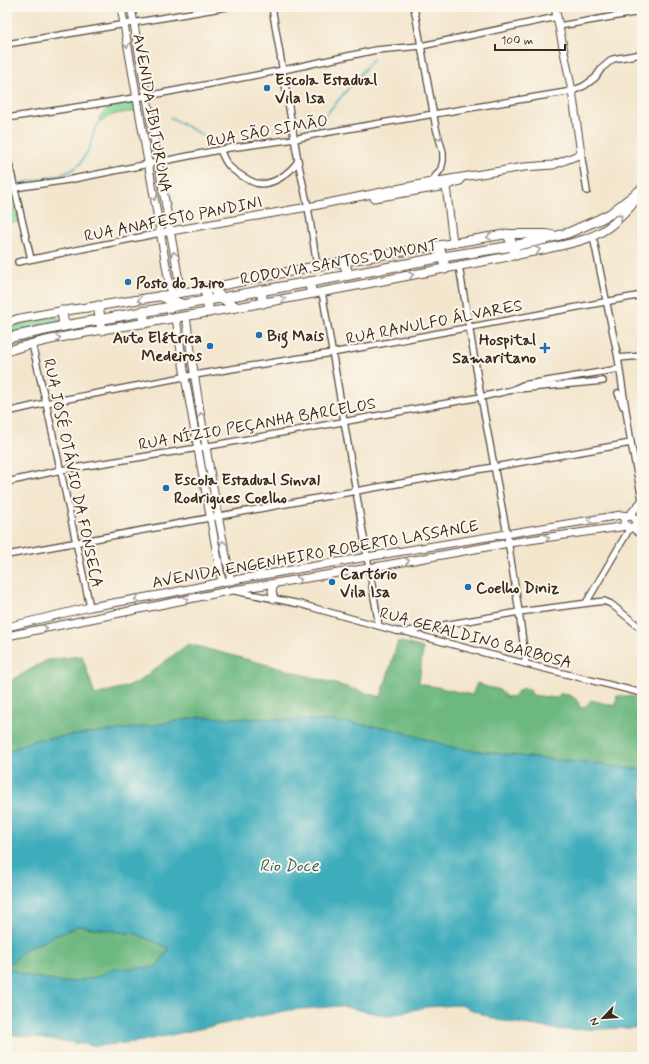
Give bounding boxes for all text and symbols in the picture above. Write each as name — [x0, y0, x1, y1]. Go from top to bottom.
scale bar — [495, 26, 565, 52]
street label: AVENIDA IBITURUNA — [127, 32, 176, 194]
text: 100 m — [501, 33, 533, 49]
one-way arrow — [122, 42, 131, 49]
place label: Escola Estadual Vila Isa — [275, 70, 377, 109]
marker: Escola Estadual Vila Isa — [262, 83, 272, 93]
street label: RUA SÃO SIMÃO — [205, 110, 330, 152]
one-way arrow — [434, 133, 443, 140]
street label: RUA ANAFESTO PANDINI — [82, 192, 264, 247]
one-way arrow — [149, 195, 158, 201]
one-way arrow — [616, 215, 623, 222]
one-way arrow — [486, 232, 492, 241]
street label: RODOVIA SANTOS DUMONT — [239, 235, 441, 290]
one-way arrow — [535, 247, 542, 255]
one-way arrow — [171, 251, 179, 257]
one-way arrow — [408, 271, 414, 280]
place label: Posto do Jairo — [136, 273, 225, 294]
marker: Posto do Jairo — [123, 277, 133, 287]
one-way arrow — [137, 295, 144, 304]
one-way arrow — [280, 295, 286, 304]
street label: RUA RANULFO ÁLVARES — [344, 295, 525, 350]
place label: Big Mais — [267, 326, 325, 349]
place label: Auto Elétrica Medeiros — [113, 328, 203, 367]
marker: Big Mais — [254, 330, 264, 340]
place label: Hospital Samaritano — [452, 330, 536, 369]
one-way arrow — [55, 335, 62, 343]
marker: Auto Elétrica Medeiros — [205, 341, 215, 351]
marker: Hospital Samaritano — [539, 342, 551, 354]
street label: RUA JOSÉ OTÁVIO DA FONSECA — [38, 357, 107, 590]
street label: RUA NÍZIO PEÇANHA BARCELOS — [137, 393, 378, 456]
one-way arrow — [197, 411, 206, 418]
place label: Escola Estadual Sinval Rodrigues Coelho — [174, 470, 320, 510]
marker: Escola Estadual Sinval Rodrigues Coelho — [161, 483, 171, 493]
street label: AVENIDA ENGENHEIRO ROBERTO LASSANCE — [150, 515, 480, 594]
one-way arrow — [587, 515, 593, 524]
one-way arrow — [544, 534, 550, 543]
one-way arrow — [220, 540, 228, 546]
one-way arrow — [404, 558, 410, 566]
place label: Cartório Vila Isa — [340, 564, 397, 603]
one-way arrow — [296, 576, 302, 585]
marker: Cartório Vila Isa — [327, 577, 337, 587]
place label: Coelho Diniz — [476, 578, 559, 599]
marker: Coelho Diniz — [463, 582, 473, 592]
one-way arrow — [134, 594, 141, 603]
one-way arrow — [183, 596, 189, 604]
street label: RUA GERALDINO BARBOSA — [377, 603, 574, 674]
one-way arrow — [42, 624, 48, 633]
water label: Rio Doce — [259, 855, 319, 877]
north arrow — [583, 998, 623, 1038]
text: N — [587, 1016, 603, 1028]

